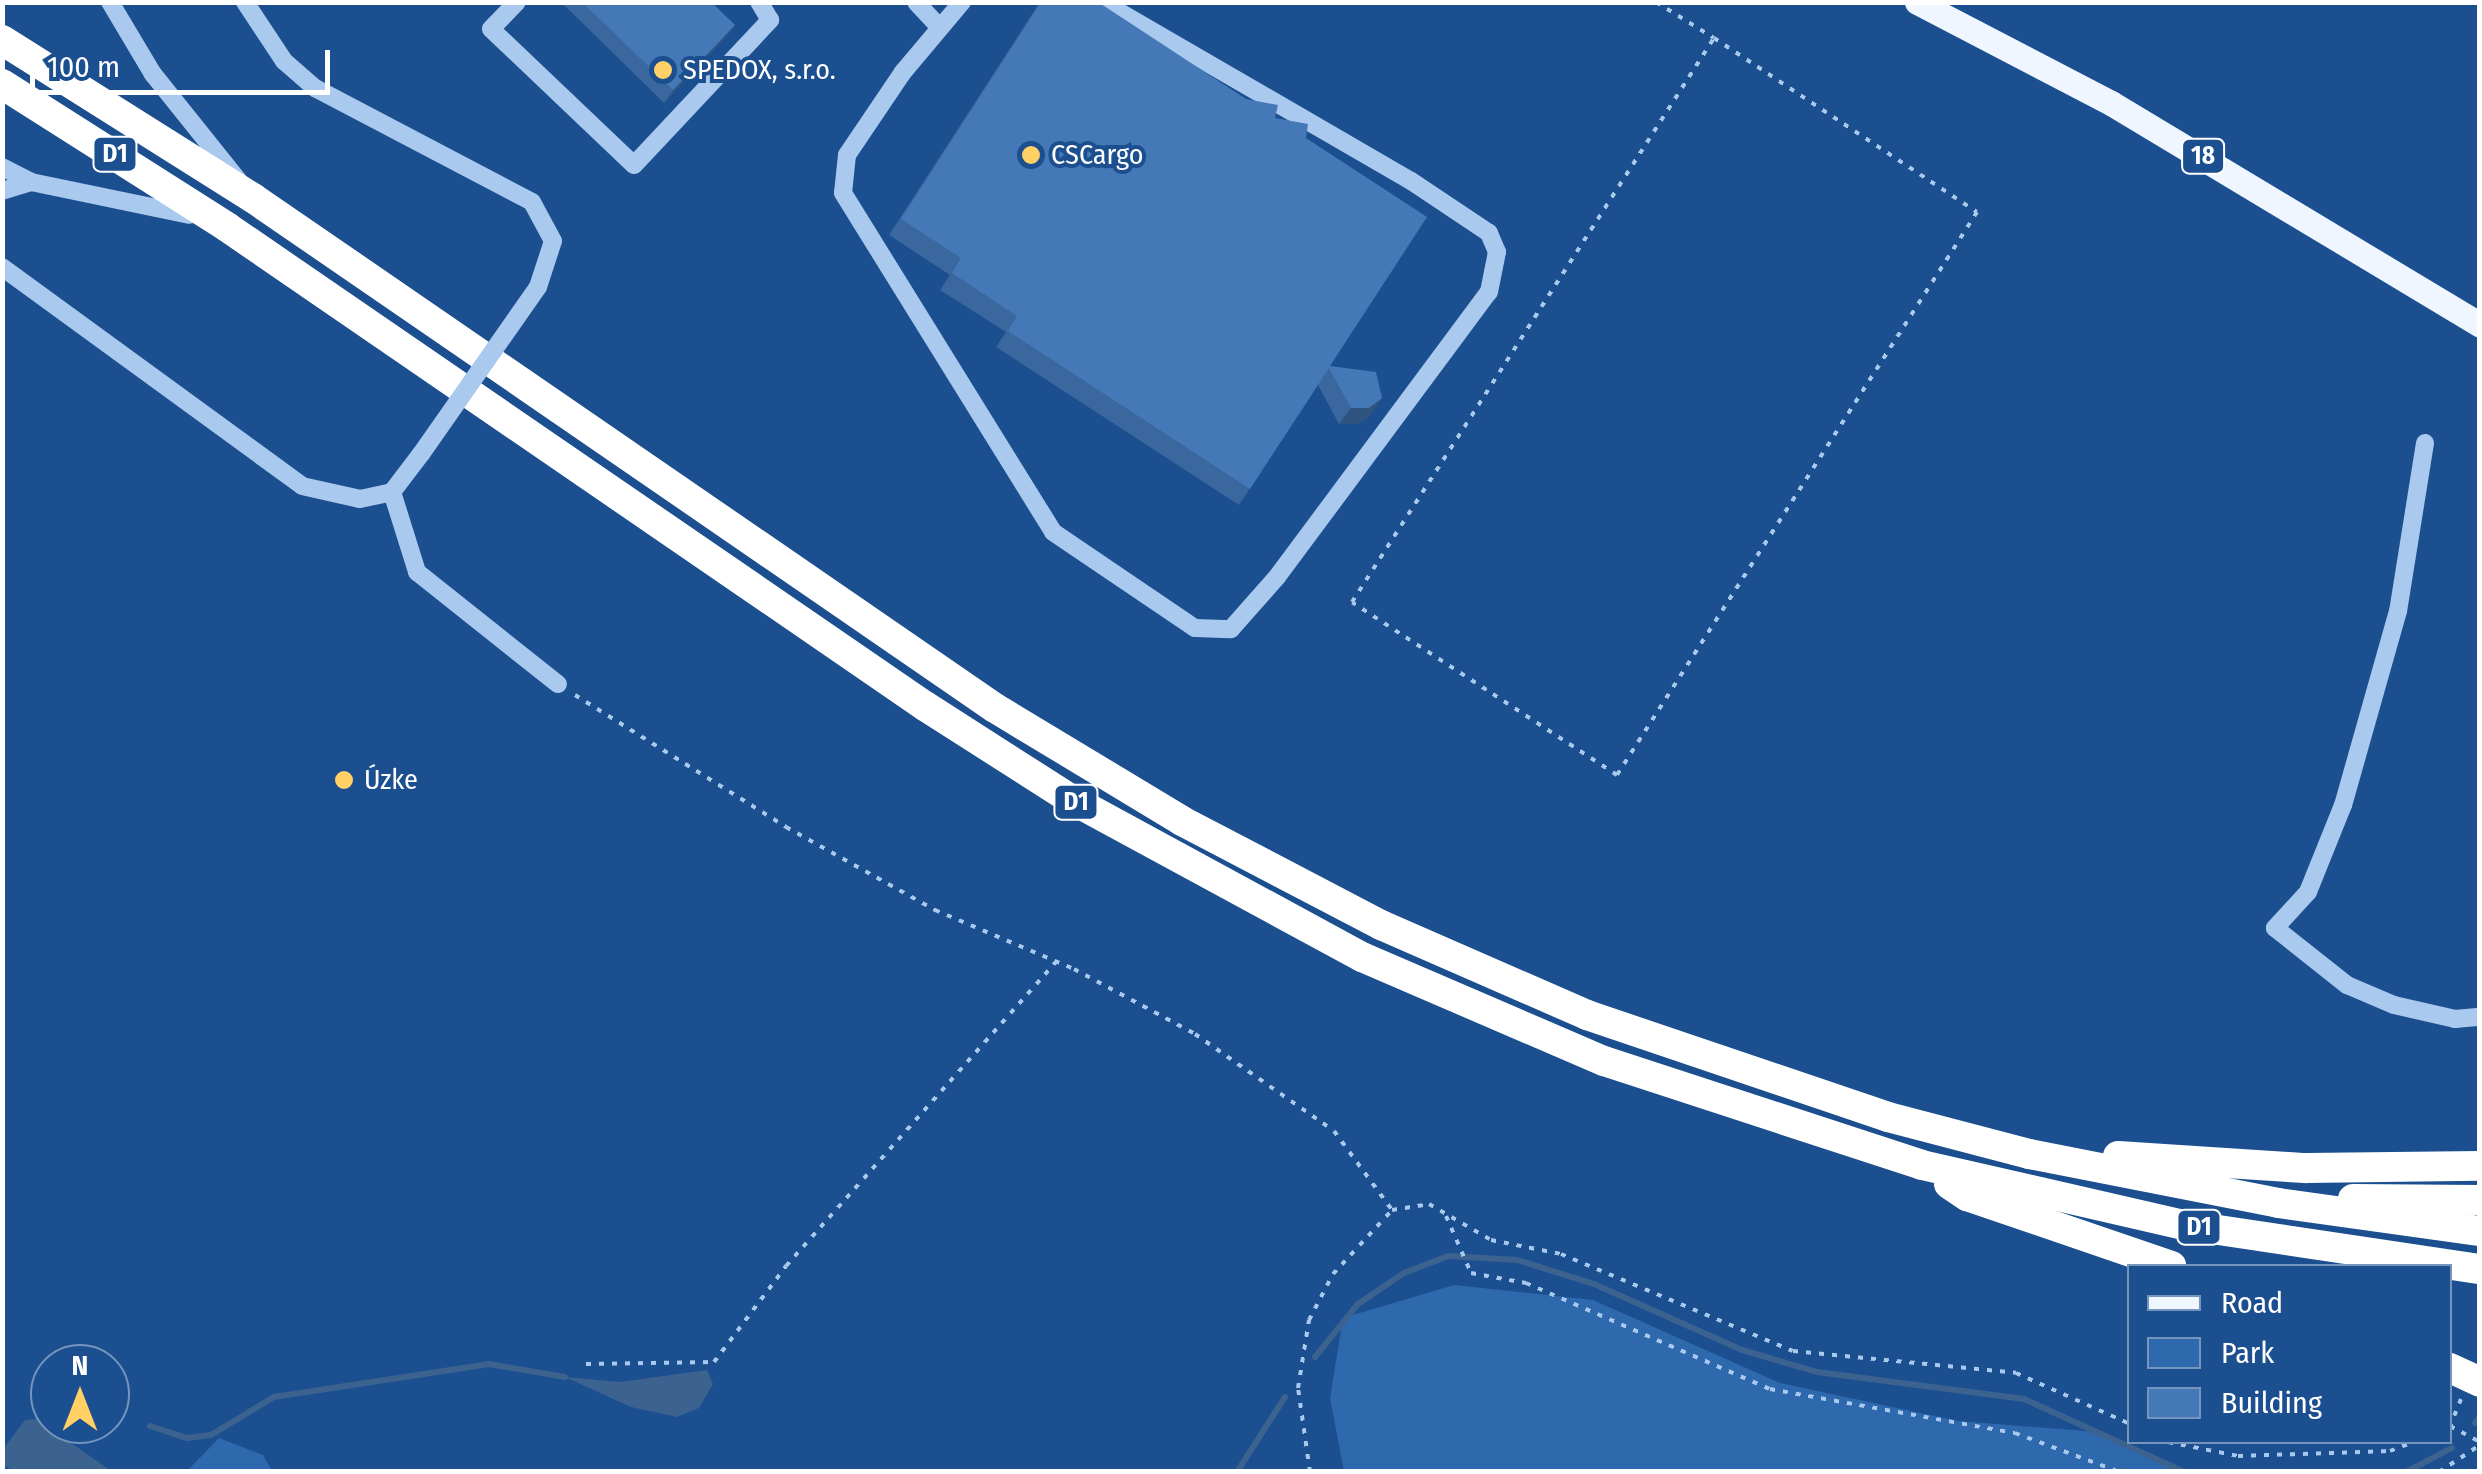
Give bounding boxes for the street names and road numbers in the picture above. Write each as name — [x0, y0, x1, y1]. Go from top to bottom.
road number: D1 — [90, 134, 140, 174]
road number: 18 — [2180, 136, 2226, 176]
road number: D1 — [1051, 782, 1101, 822]
road number: D1 — [2174, 1207, 2224, 1247]

